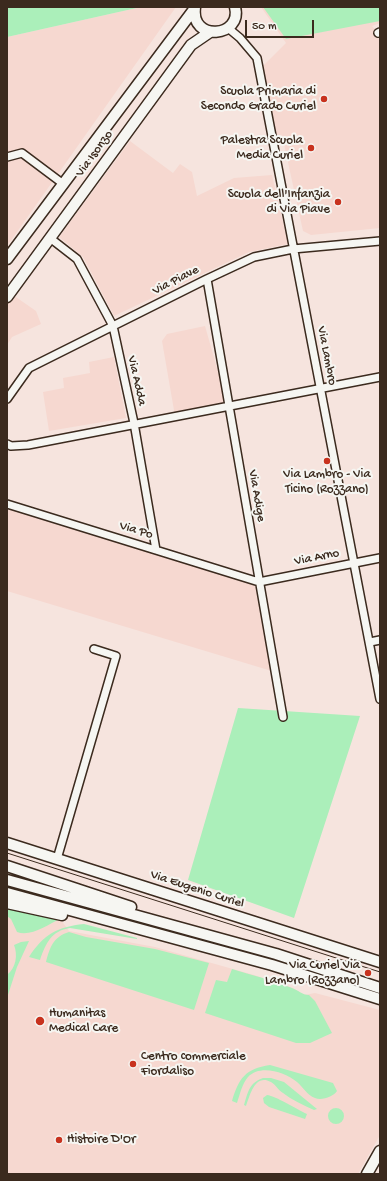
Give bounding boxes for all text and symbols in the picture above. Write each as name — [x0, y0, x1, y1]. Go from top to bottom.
scale bar — [247, 12, 316, 38]
text: 50 m — [252, 20, 277, 34]
place label: Scuola Primaria di Secondo Grado Curiel — [201, 84, 316, 115]
marker: Scuola Primaria di Secondo Grado Curiel — [319, 94, 329, 104]
street label: Via Isonzo — [73, 128, 117, 180]
place label: Palestra Scuola Media Curiel — [221, 133, 303, 164]
marker: Palestra Scuola Media Curiel — [306, 143, 316, 153]
place label: Scuola dell'Infanzia di Via Piave — [228, 187, 330, 218]
marker: Scuola dell'Infanzia di Via Piave — [333, 197, 343, 207]
street label: Via Piave — [150, 263, 202, 299]
street label: Via Lambro — [313, 325, 339, 387]
street label: Via Adda — [123, 355, 149, 407]
marker: Via Lambro - Via Ticino (Rozzano) — [322, 456, 332, 466]
place label: Via Lambro - Via Ticino (Rozzano) — [283, 467, 371, 498]
street label: Via Adige — [244, 469, 268, 523]
street label: Via Po — [117, 519, 155, 543]
street label: Via Arno — [293, 546, 341, 570]
street label: Via Eugenio Curiel — [148, 868, 246, 912]
place label: Via Curiel Via Lambro (Rozzano) — [265, 958, 360, 989]
marker: Via Curiel Via Lambro (Rozzano) — [363, 968, 373, 978]
place label: Humanitas Medical Care — [49, 1006, 118, 1037]
marker: Humanitas Medical Care — [34, 1015, 46, 1027]
place label: Centro commerciale Fiordaliso — [141, 1049, 246, 1080]
marker: Centro commerciale Fiordaliso — [128, 1059, 138, 1069]
place label: Histoire D'Or — [67, 1132, 135, 1148]
marker: Histoire D'Or — [54, 1135, 64, 1145]

